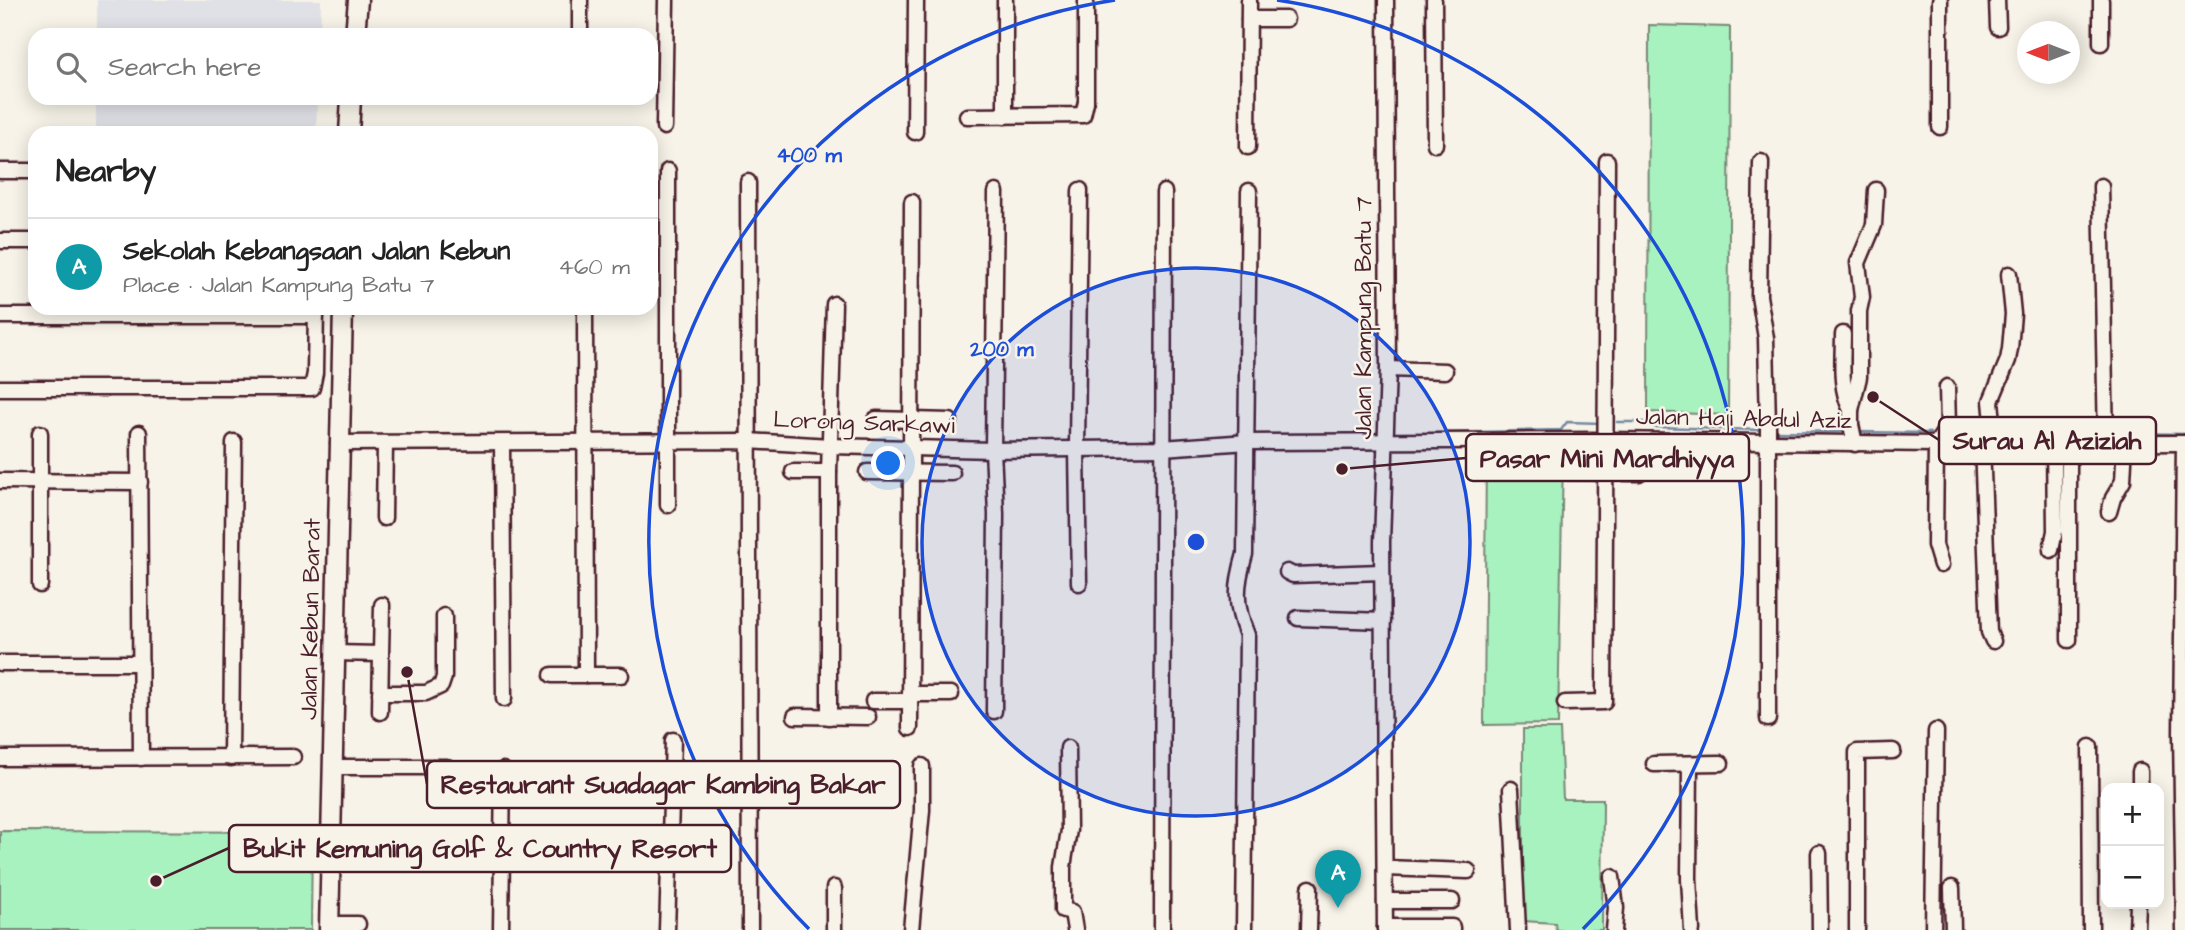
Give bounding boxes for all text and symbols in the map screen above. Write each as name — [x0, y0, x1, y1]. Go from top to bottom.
north arrow — [2017, 21, 2080, 84]
search box — [28, 28, 658, 105]
icon: search — [52, 48, 90, 86]
text: Search here — [108, 49, 261, 85]
text: 400 m — [776, 141, 842, 170]
text: Nearby — [56, 151, 156, 193]
street label: Jalan Kampung Batu 7 — [1347, 196, 1382, 440]
text: Sekolah Kebangsaan Jalan Kebun — [123, 233, 510, 269]
text: A — [72, 251, 86, 283]
text: 460 m — [558, 251, 630, 283]
text: Place · Jalan Kampung Batu 7 — [123, 269, 435, 301]
text: 200 m — [969, 335, 1034, 364]
street label: Jalan Haji Abdul Aziz — [1636, 400, 1853, 438]
street label: Lorong Sarkawi — [773, 403, 956, 444]
callout: Surau Al Aziziah — [1939, 417, 2156, 464]
text: Surau Al Aziziah — [1952, 423, 2142, 459]
callout: Pasar Mini Mardhiyya — [1466, 434, 1749, 481]
text: Pasar Mini Mardhiyya — [1480, 441, 1735, 480]
your location — [871, 446, 905, 480]
street label: Jalan Kebun Barat — [292, 518, 330, 720]
centre of rings — [1184, 530, 1208, 554]
callout: Restaurant Suadagar Kambing Bakar — [427, 761, 900, 808]
text: Restaurant Suadagar Kambing Bakar — [441, 767, 886, 806]
map controls — [2101, 783, 2164, 909]
button: + — [2101, 783, 2164, 846]
callout: Bukit Kemuning Golf & Country Resort — [229, 825, 731, 872]
text: Bukit Kemuning Golf & Country Resort — [243, 831, 717, 870]
button: − — [2101, 846, 2164, 909]
pin: A — [1315, 850, 1361, 908]

